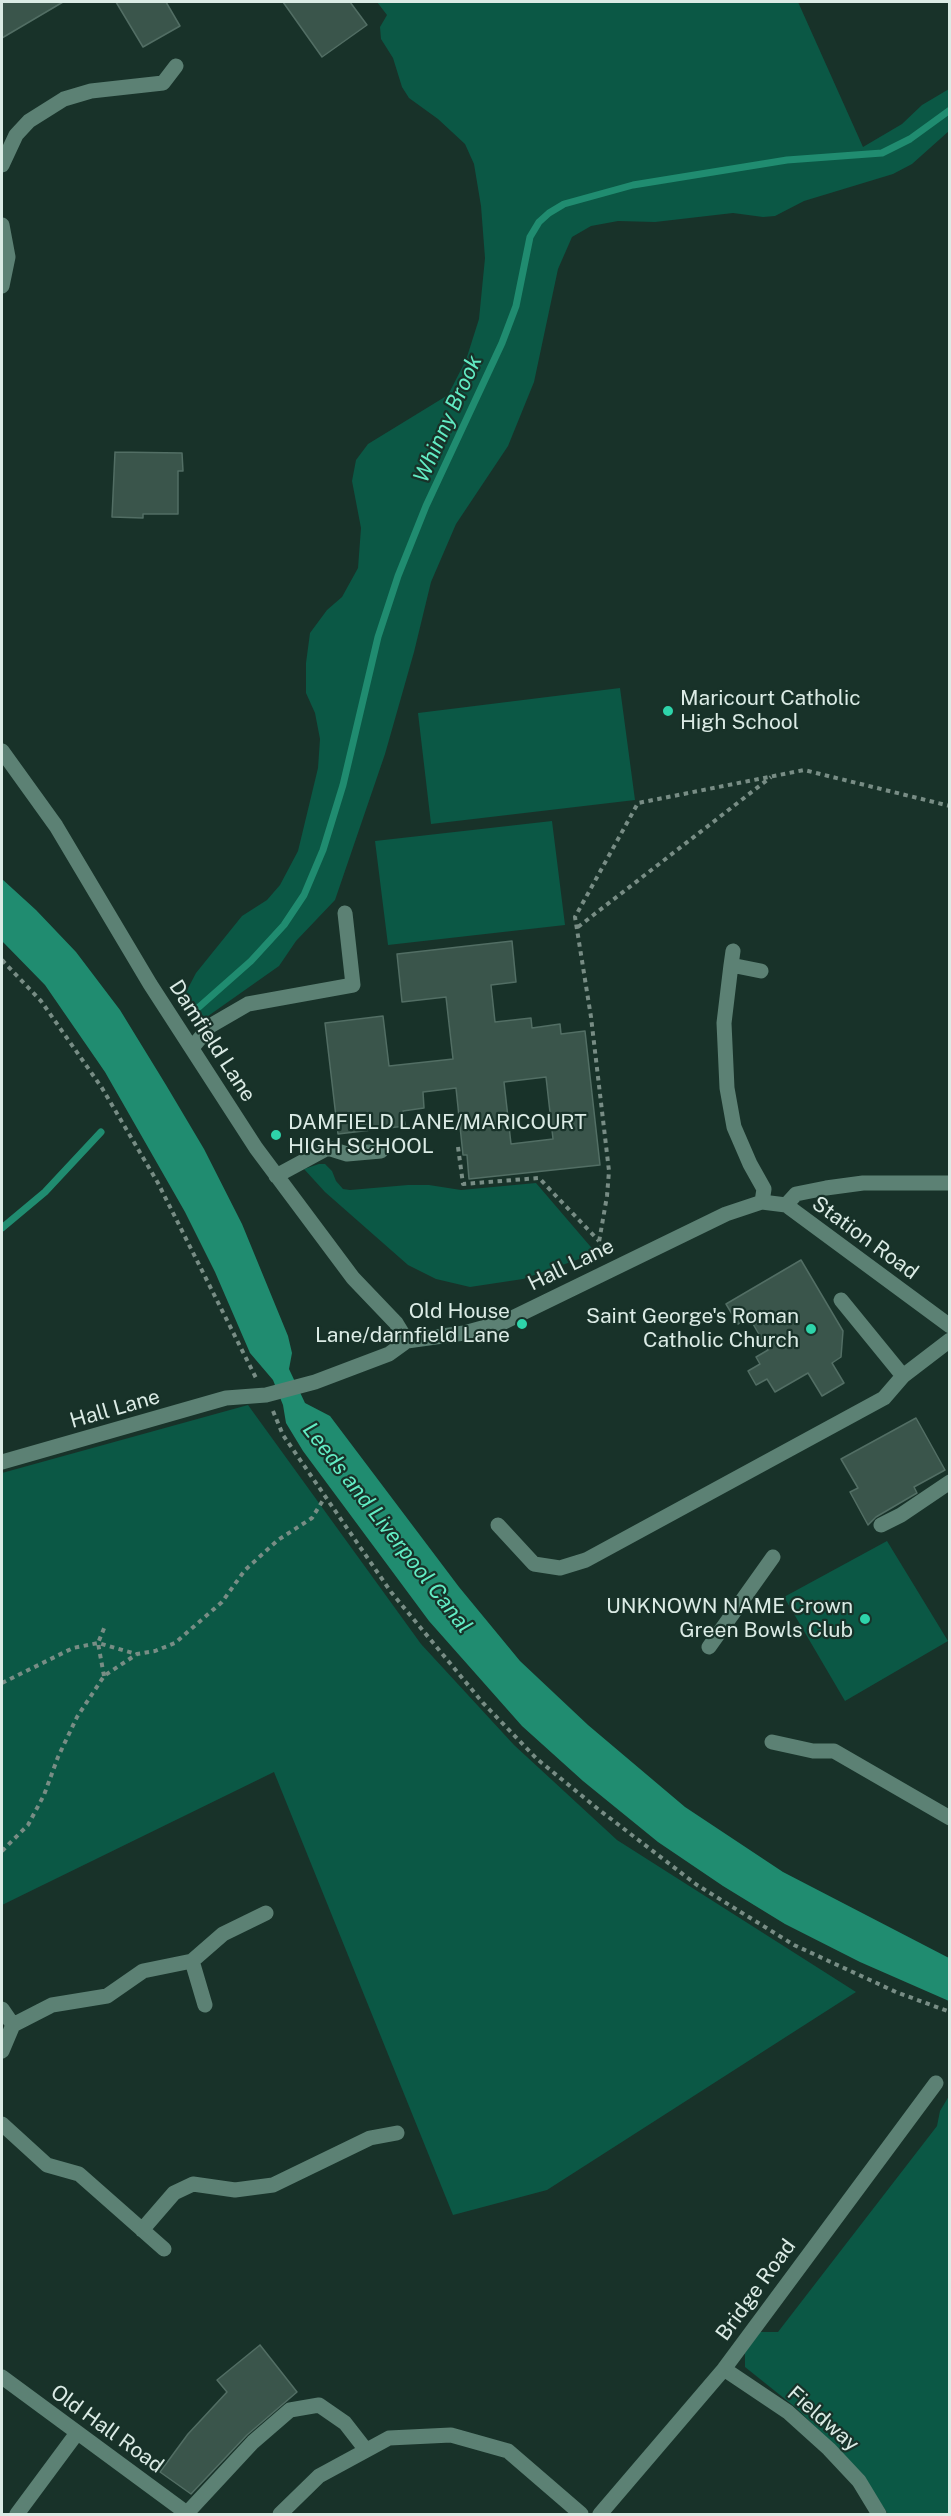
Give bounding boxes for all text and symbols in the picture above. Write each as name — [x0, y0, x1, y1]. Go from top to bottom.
water label: Whinny Brook — [408, 351, 488, 487]
place label: Maricourt Catholic High School — [680, 686, 861, 736]
marker: Maricourt Catholic High School — [661, 704, 675, 718]
street label: Damfield Lane — [163, 975, 261, 1107]
place label: DAMFIELD LANE/MARICOURT HIGH SCHOOL — [288, 1110, 587, 1160]
marker: DAMFIELD LANE/MARICOURT HIGH SCHOOL — [269, 1128, 283, 1142]
street label: Station Road — [807, 1191, 923, 1285]
street label: Hall Lane — [524, 1233, 618, 1297]
place label: Old House Lane/darnfield Lane — [315, 1299, 510, 1349]
place label: Saint George's Roman Catholic Church — [586, 1304, 799, 1354]
marker: Old House Lane/darnfield Lane — [515, 1317, 529, 1331]
marker: Saint George's Roman Catholic Church — [804, 1322, 818, 1336]
street label: Hall Lane — [67, 1384, 163, 1434]
water label: Leeds and Liverpool Canal — [297, 1417, 477, 1639]
place label: UNKNOWN NAME Crown Green Bowls Club — [606, 1594, 853, 1644]
marker: UNKNOWN NAME Crown Green Bowls Club — [858, 1612, 872, 1626]
street label: Bridge Road — [711, 2234, 801, 2346]
street label: Old Hall Road — [46, 2380, 168, 2478]
street label: Fieldway — [782, 2381, 864, 2457]

